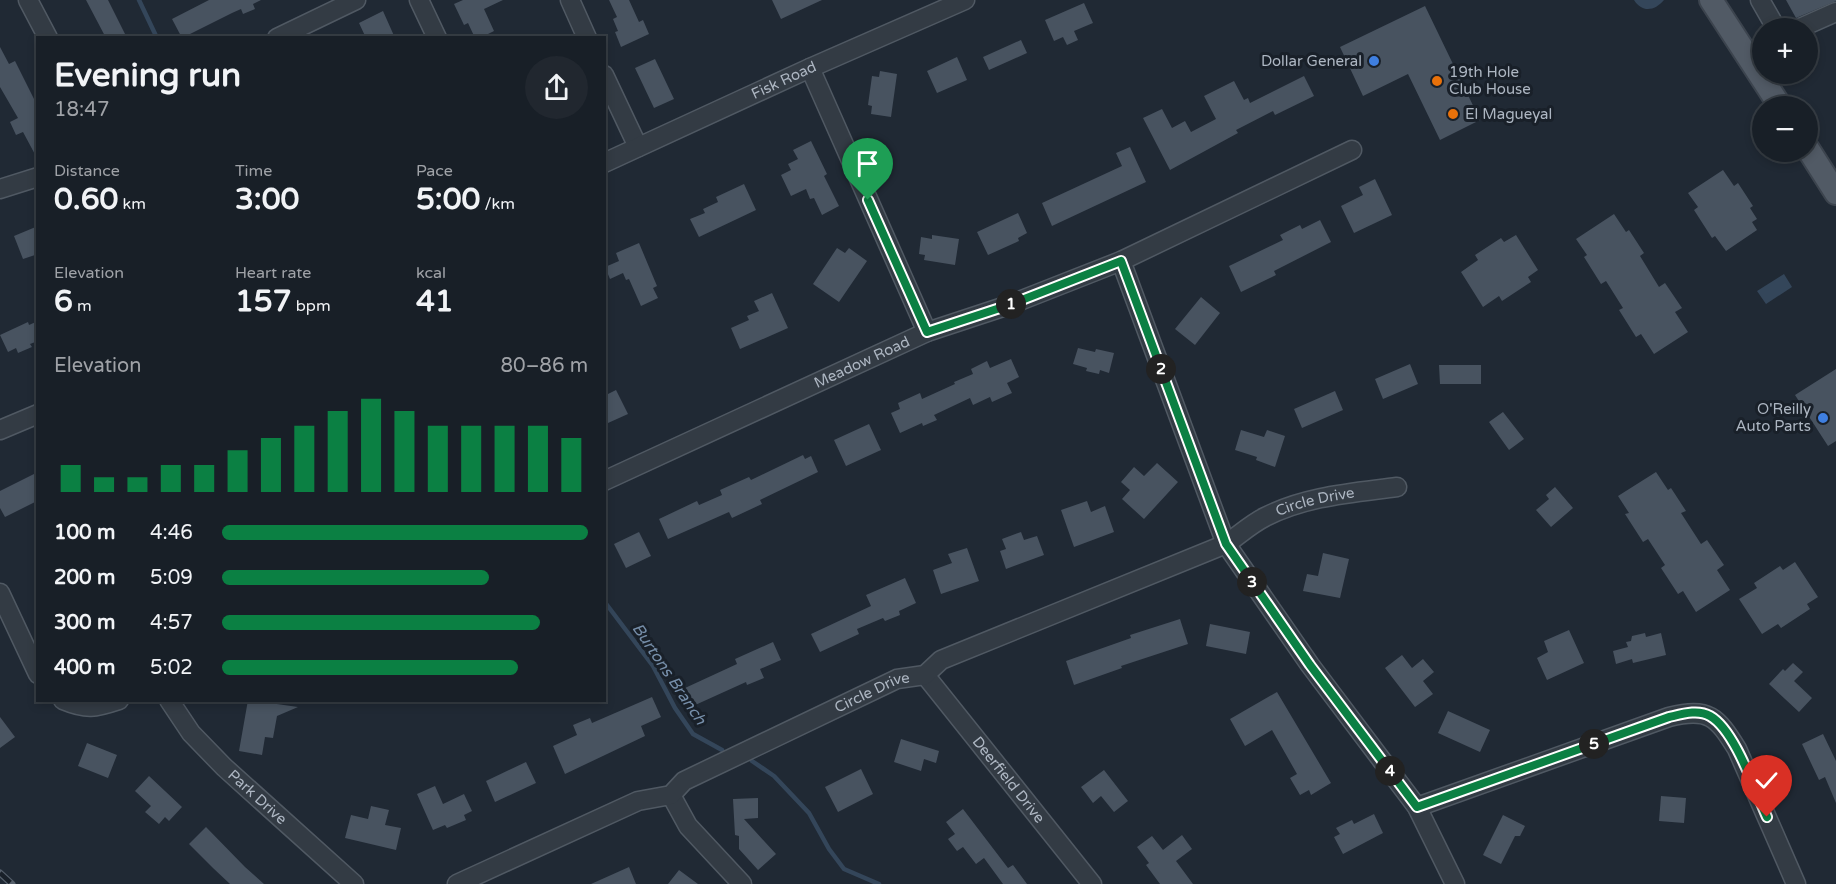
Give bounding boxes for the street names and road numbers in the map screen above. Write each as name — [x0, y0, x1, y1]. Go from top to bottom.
street label: Fisk Road — [748, 57, 819, 103]
street label: Meadow Road — [811, 332, 913, 392]
street label: Circle Drive — [1273, 484, 1356, 520]
street label: Circle Drive — [831, 668, 911, 717]
street label: Deerfield Drive — [969, 733, 1049, 827]
street label: Park Drive — [224, 766, 291, 828]

